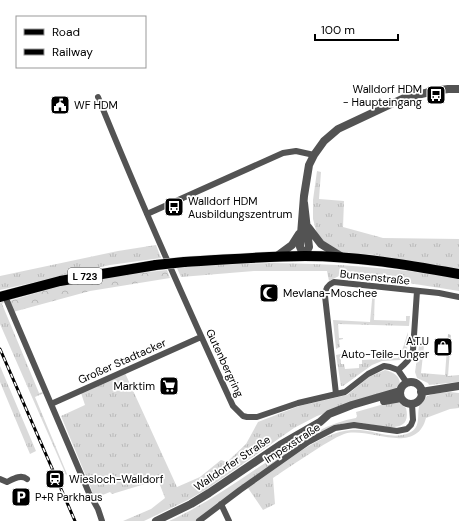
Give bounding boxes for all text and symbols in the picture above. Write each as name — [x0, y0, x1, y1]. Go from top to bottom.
legend — [16, 16, 146, 68]
scale bar — [315, 16, 398, 42]
text: 100 m — [321, 22, 355, 38]
text: Road — [52, 24, 80, 40]
text: Railway — [52, 44, 93, 60]
place label: Walldorf HDM - Haupteingang — [343, 82, 422, 109]
bus stop icon: Walldorf HDM - Haupteingang — [425, 84, 447, 106]
public building icon: WF HDM — [49, 94, 71, 116]
place label: WF HDM — [74, 98, 118, 112]
place label: Walldorf HDM Ausbildungszentrum — [188, 194, 292, 221]
bus stop icon: Walldorf HDM Ausbildungszentrum — [163, 196, 185, 218]
street label: Bunsenstraße — [339, 266, 411, 288]
road number: L 723 — [68, 268, 102, 284]
mosque icon: Mevlana-Moschee — [258, 282, 280, 304]
place label: Mevlana-Moschee — [283, 286, 377, 300]
street label: Gutenbergring — [203, 327, 247, 399]
place label: A.T.U Auto-Teile-Unger — [341, 334, 429, 361]
street label: Großer Stadtacker — [76, 335, 168, 387]
shop icon: A.T.U Auto-Teile-Unger — [432, 336, 454, 358]
supermarket icon: Marktim — [158, 375, 180, 397]
place label: Marktim — [113, 379, 155, 393]
street label: Impexstraße — [261, 420, 323, 466]
street label: Walldorfer Straße — [191, 432, 273, 494]
station icon: Wiesloch-Walldorf — [44, 468, 66, 490]
place label: Wiesloch-Walldorf — [69, 472, 164, 486]
parking icon: P+R Parkhaus — [10, 486, 32, 508]
place label: P+R Parkhaus — [35, 490, 103, 504]

